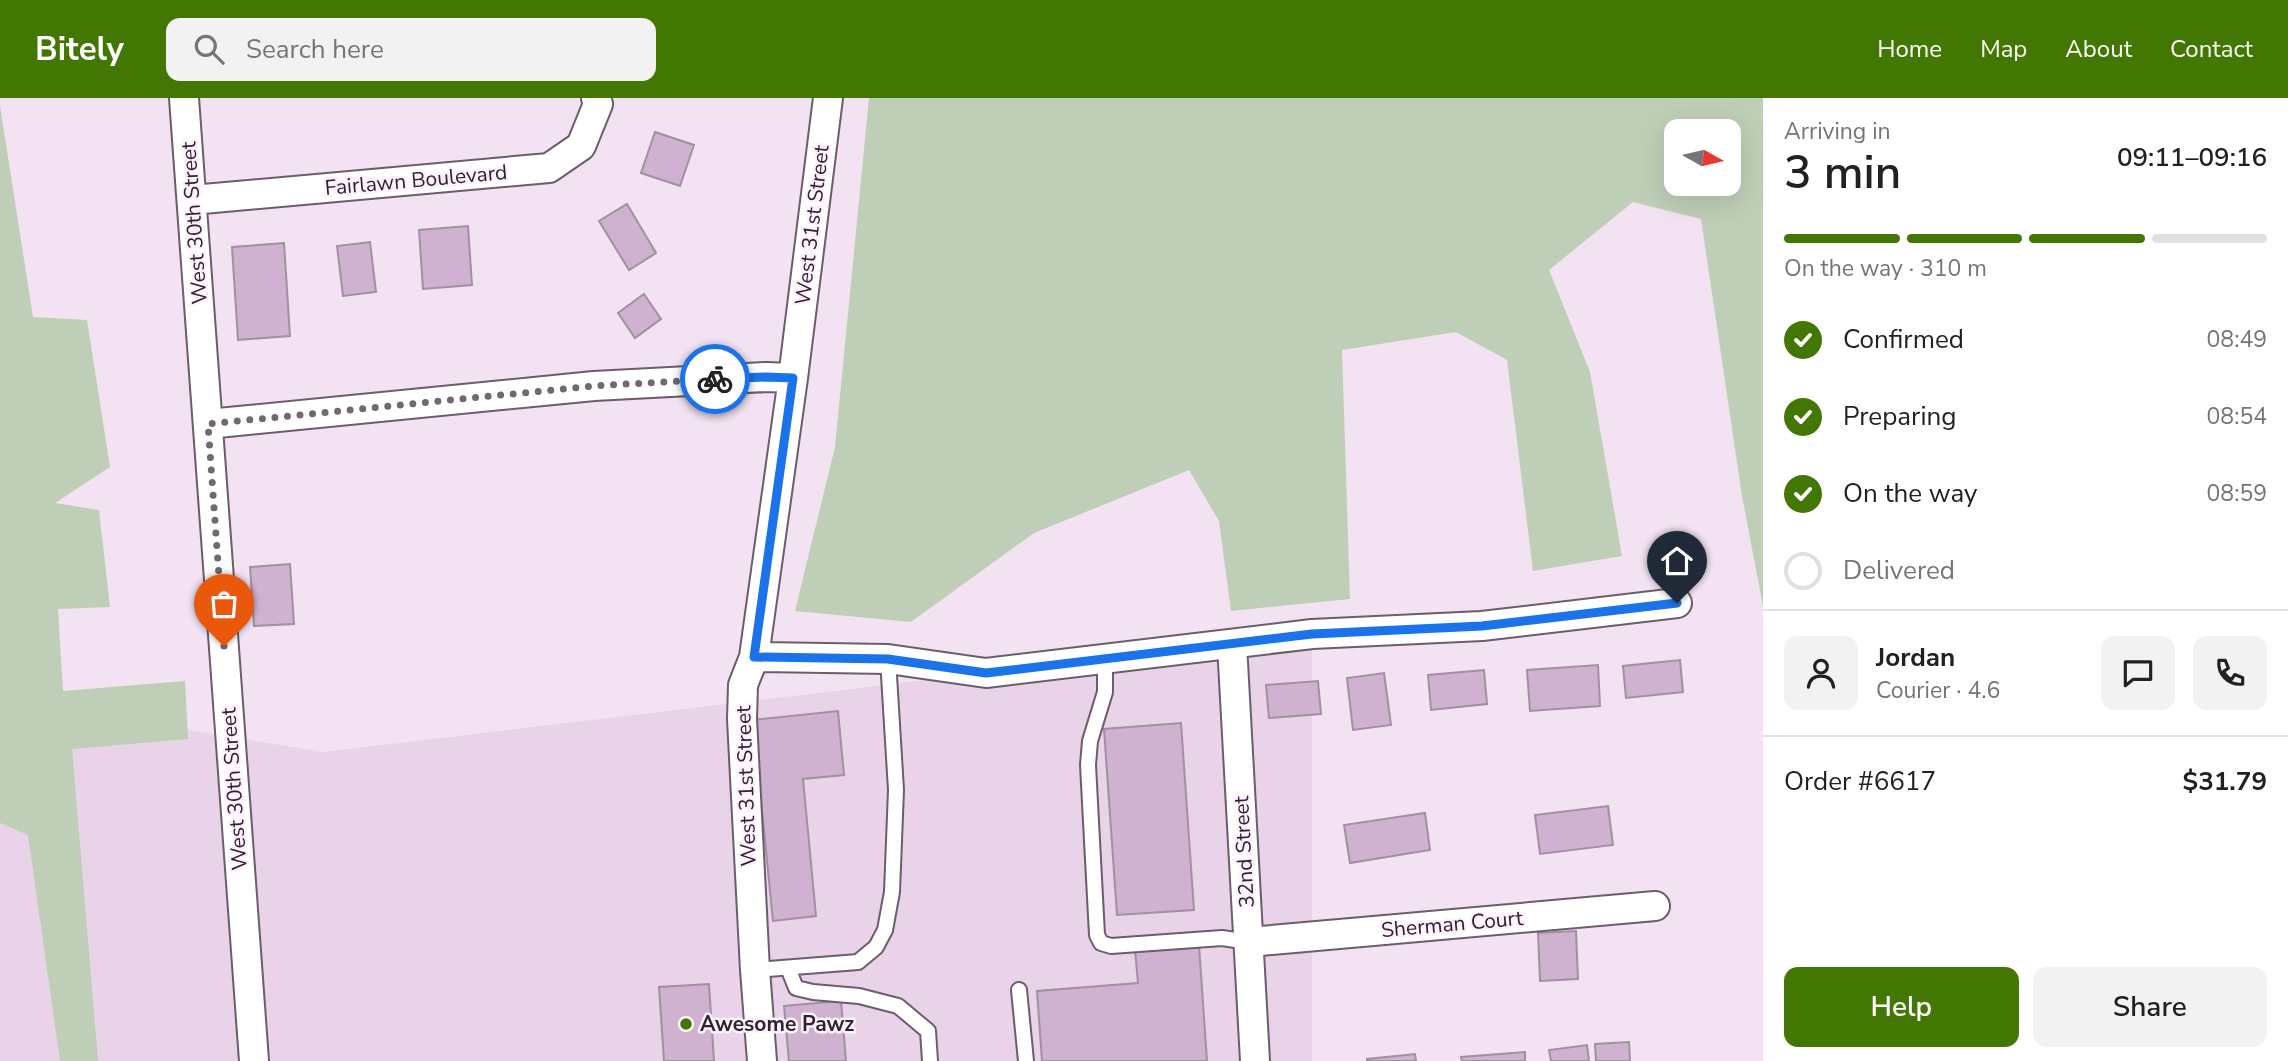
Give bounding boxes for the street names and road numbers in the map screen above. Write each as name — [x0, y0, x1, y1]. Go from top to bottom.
street label: West 30th Street — [174, 140, 214, 305]
street label: West 31st Street — [788, 143, 836, 307]
street label: Fairlawn Boulevard — [324, 158, 508, 202]
street label: West 31st Street — [729, 704, 763, 867]
street label: West 30th Street — [214, 706, 254, 871]
street label: 32nd Street — [1227, 795, 1261, 909]
street label: Sherman Court — [1380, 904, 1525, 944]

